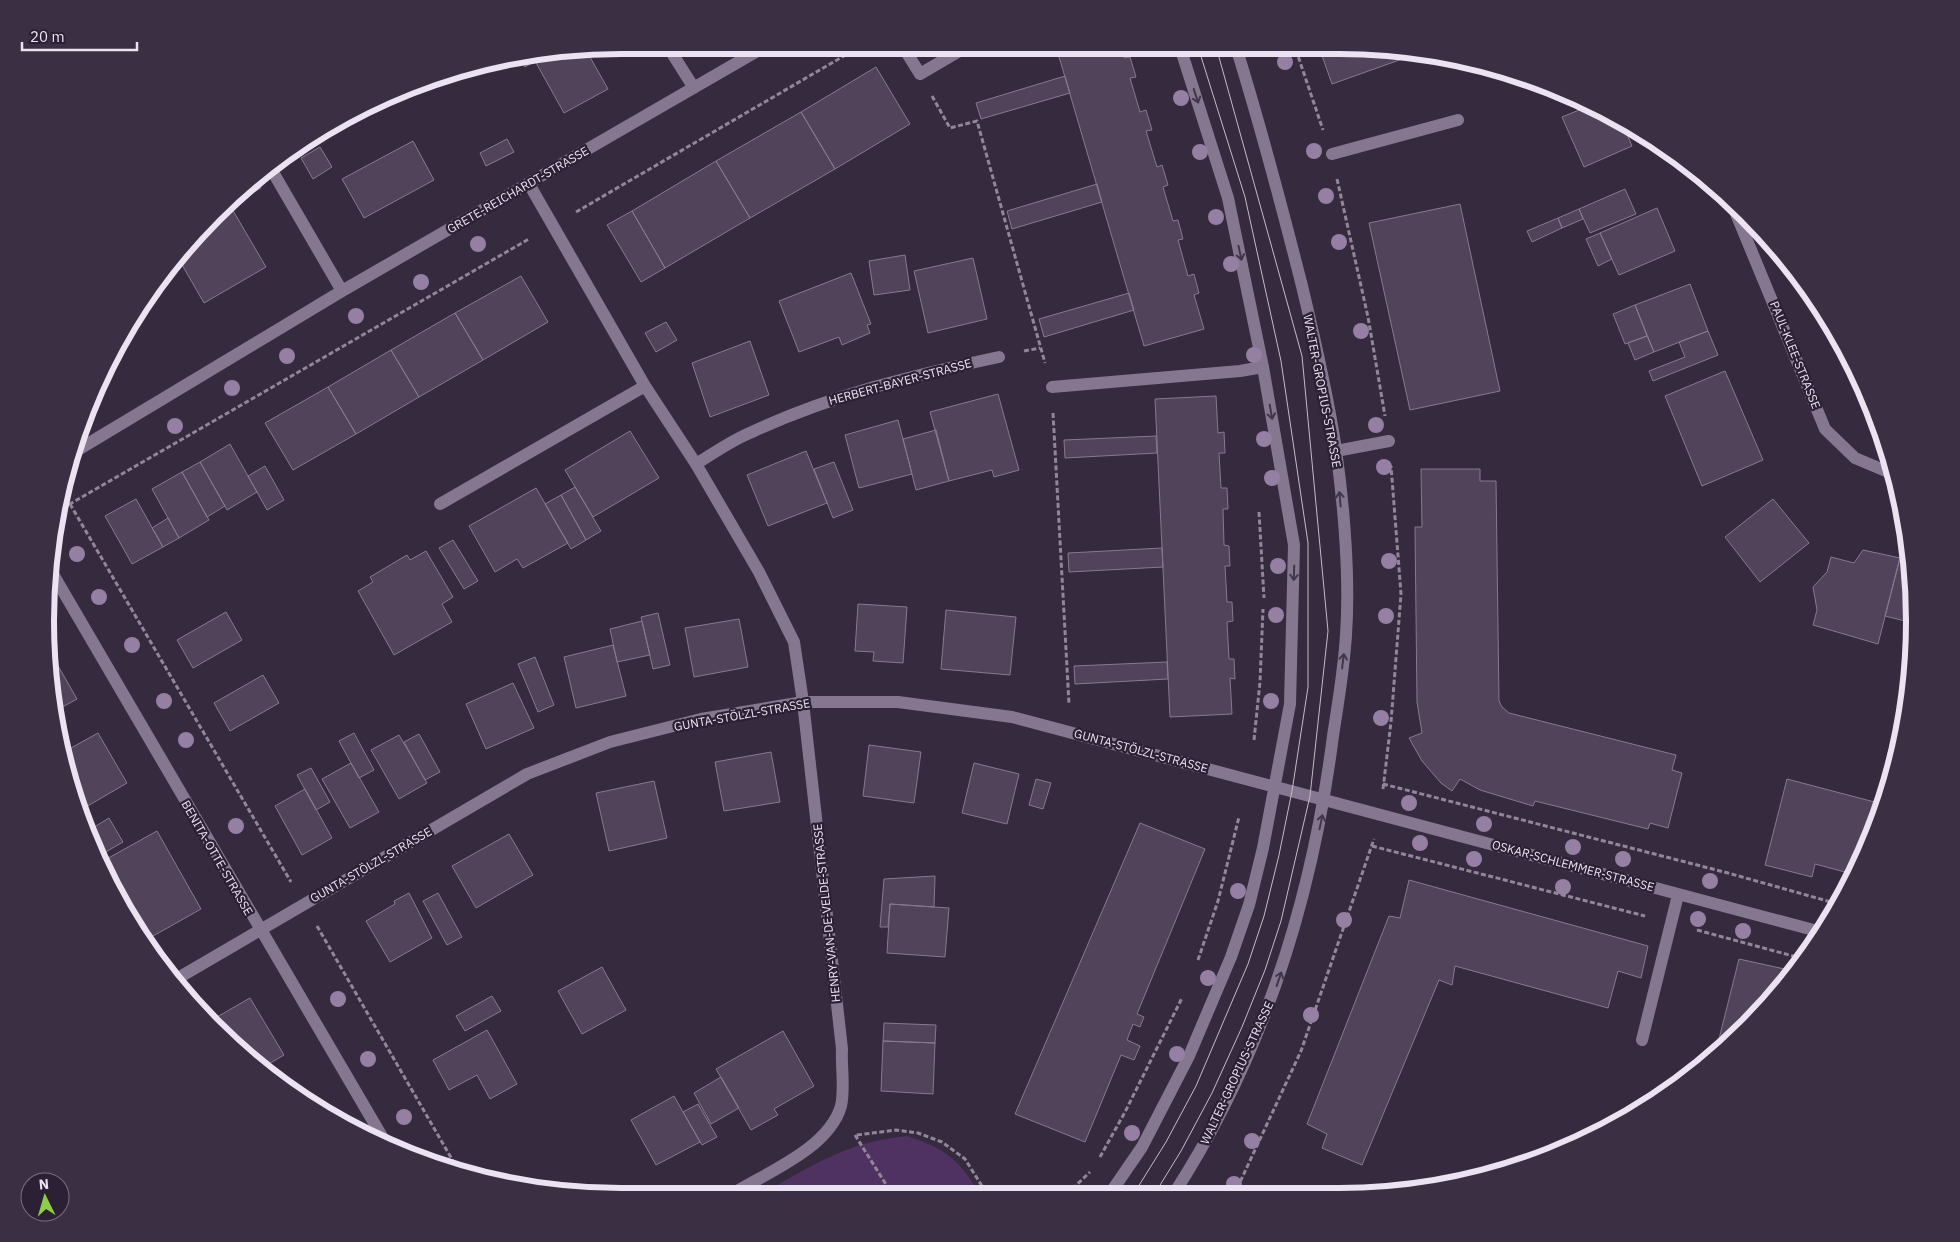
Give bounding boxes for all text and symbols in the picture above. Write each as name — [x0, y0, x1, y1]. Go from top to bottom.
scale bar — [22, 20, 138, 52]
text: 20 m — [30, 27, 65, 46]
one-way arrow — [1192, 88, 1202, 104]
street label: GRETE-REICHARDT-STRASSE — [444, 143, 591, 236]
one-way arrow — [1236, 244, 1245, 260]
street label: PAUL-KLEE-STRASSE — [1767, 299, 1824, 411]
street label: WALTER-GROPIUS-STRASSE — [1300, 313, 1345, 469]
street label: HERBERT-BAYER-STRASSE — [827, 355, 973, 408]
one-way arrow — [1267, 404, 1277, 420]
one-way arrow — [1336, 491, 1345, 507]
one-way arrow — [1289, 564, 1298, 580]
one-way arrow — [1338, 653, 1348, 669]
street label: GUNTA-STÖLZL-STRASSE — [673, 695, 811, 734]
street label: GUNTA-STÖLZL-STRASSE — [1073, 725, 1210, 776]
street label: BENITA-OTTE-STRASSE — [178, 798, 256, 918]
one-way arrow — [1316, 814, 1326, 830]
street label: HENRY-VAN-DE-VELDE-STRASSE — [810, 823, 843, 1003]
street label: GUNTA-STÖLZL-STRASSE — [307, 824, 434, 906]
street label: OSKAR-SCHLEMMER-STRASSE — [1490, 837, 1656, 894]
one-way arrow — [1275, 971, 1284, 987]
street label: WALTER-GROPIUS-STRASSE — [1197, 999, 1276, 1147]
north arrow — [20, 1172, 70, 1222]
text: N — [38, 1175, 50, 1193]

